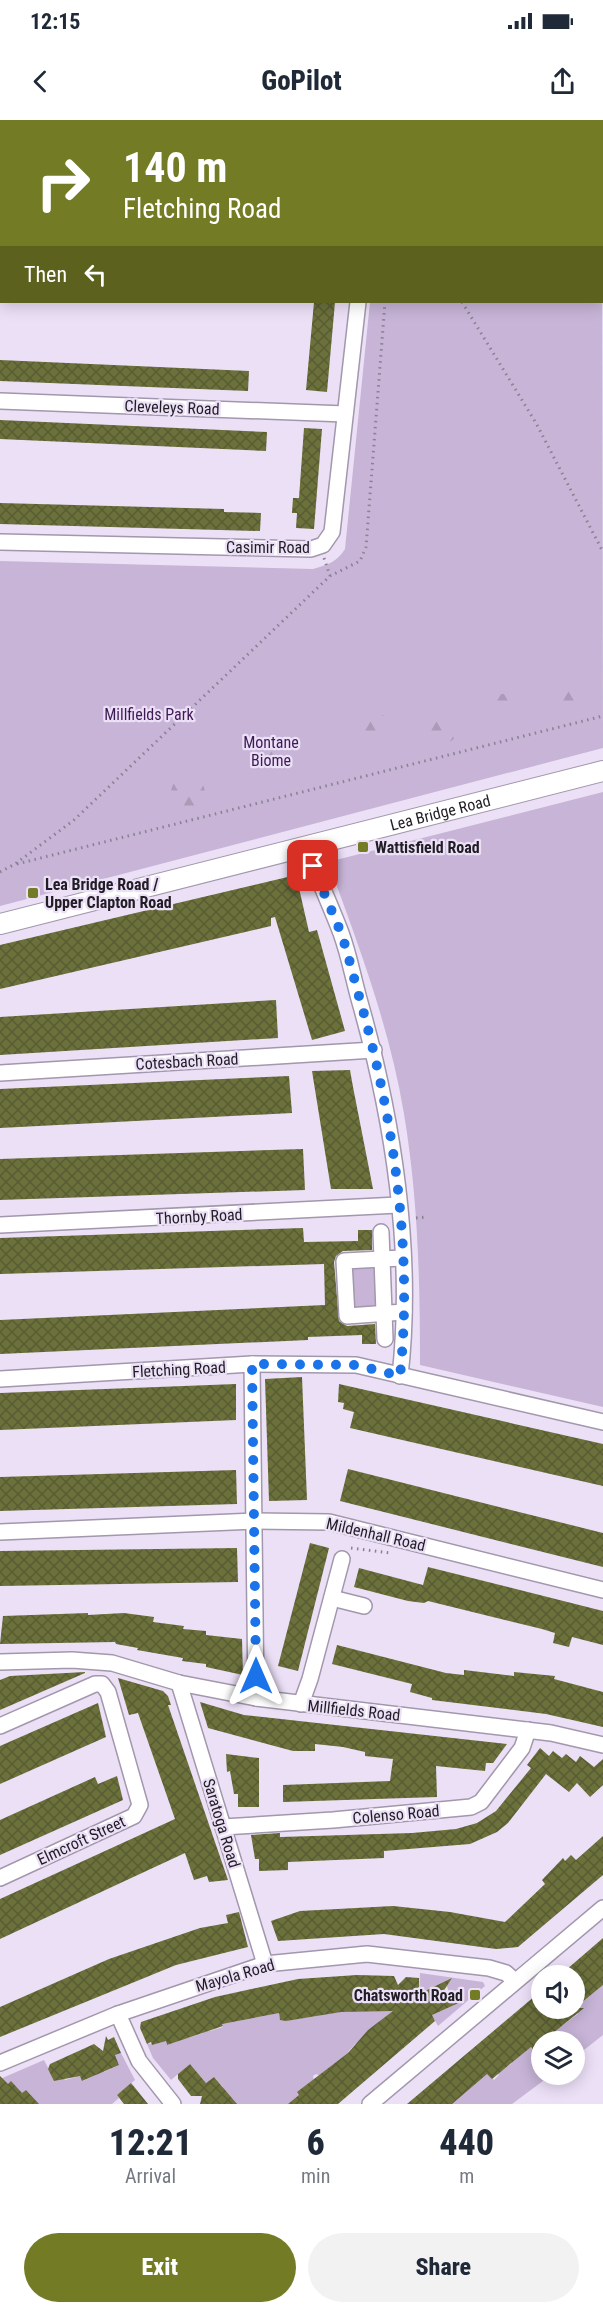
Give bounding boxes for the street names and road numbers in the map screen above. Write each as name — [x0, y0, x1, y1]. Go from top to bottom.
street label: Cleveleys Road — [124, 396, 220, 419]
street label: Casimir Road — [226, 538, 310, 557]
street label: Lea Bridge Road — [388, 791, 492, 835]
street label: Cotesbach Road — [135, 1049, 239, 1074]
street label: Thornby Road — [155, 1205, 243, 1228]
street label: Fletching Road — [132, 1358, 226, 1381]
street label: Mildenhall Road — [324, 1514, 427, 1555]
street label: Millfields Road — [307, 1696, 401, 1725]
street label: Saratoga Road — [199, 1776, 244, 1870]
street label: Colenso Road — [352, 1801, 440, 1828]
street label: Elmcroft Street — [34, 1812, 128, 1869]
street label: Mayola Road — [193, 1955, 277, 1996]

